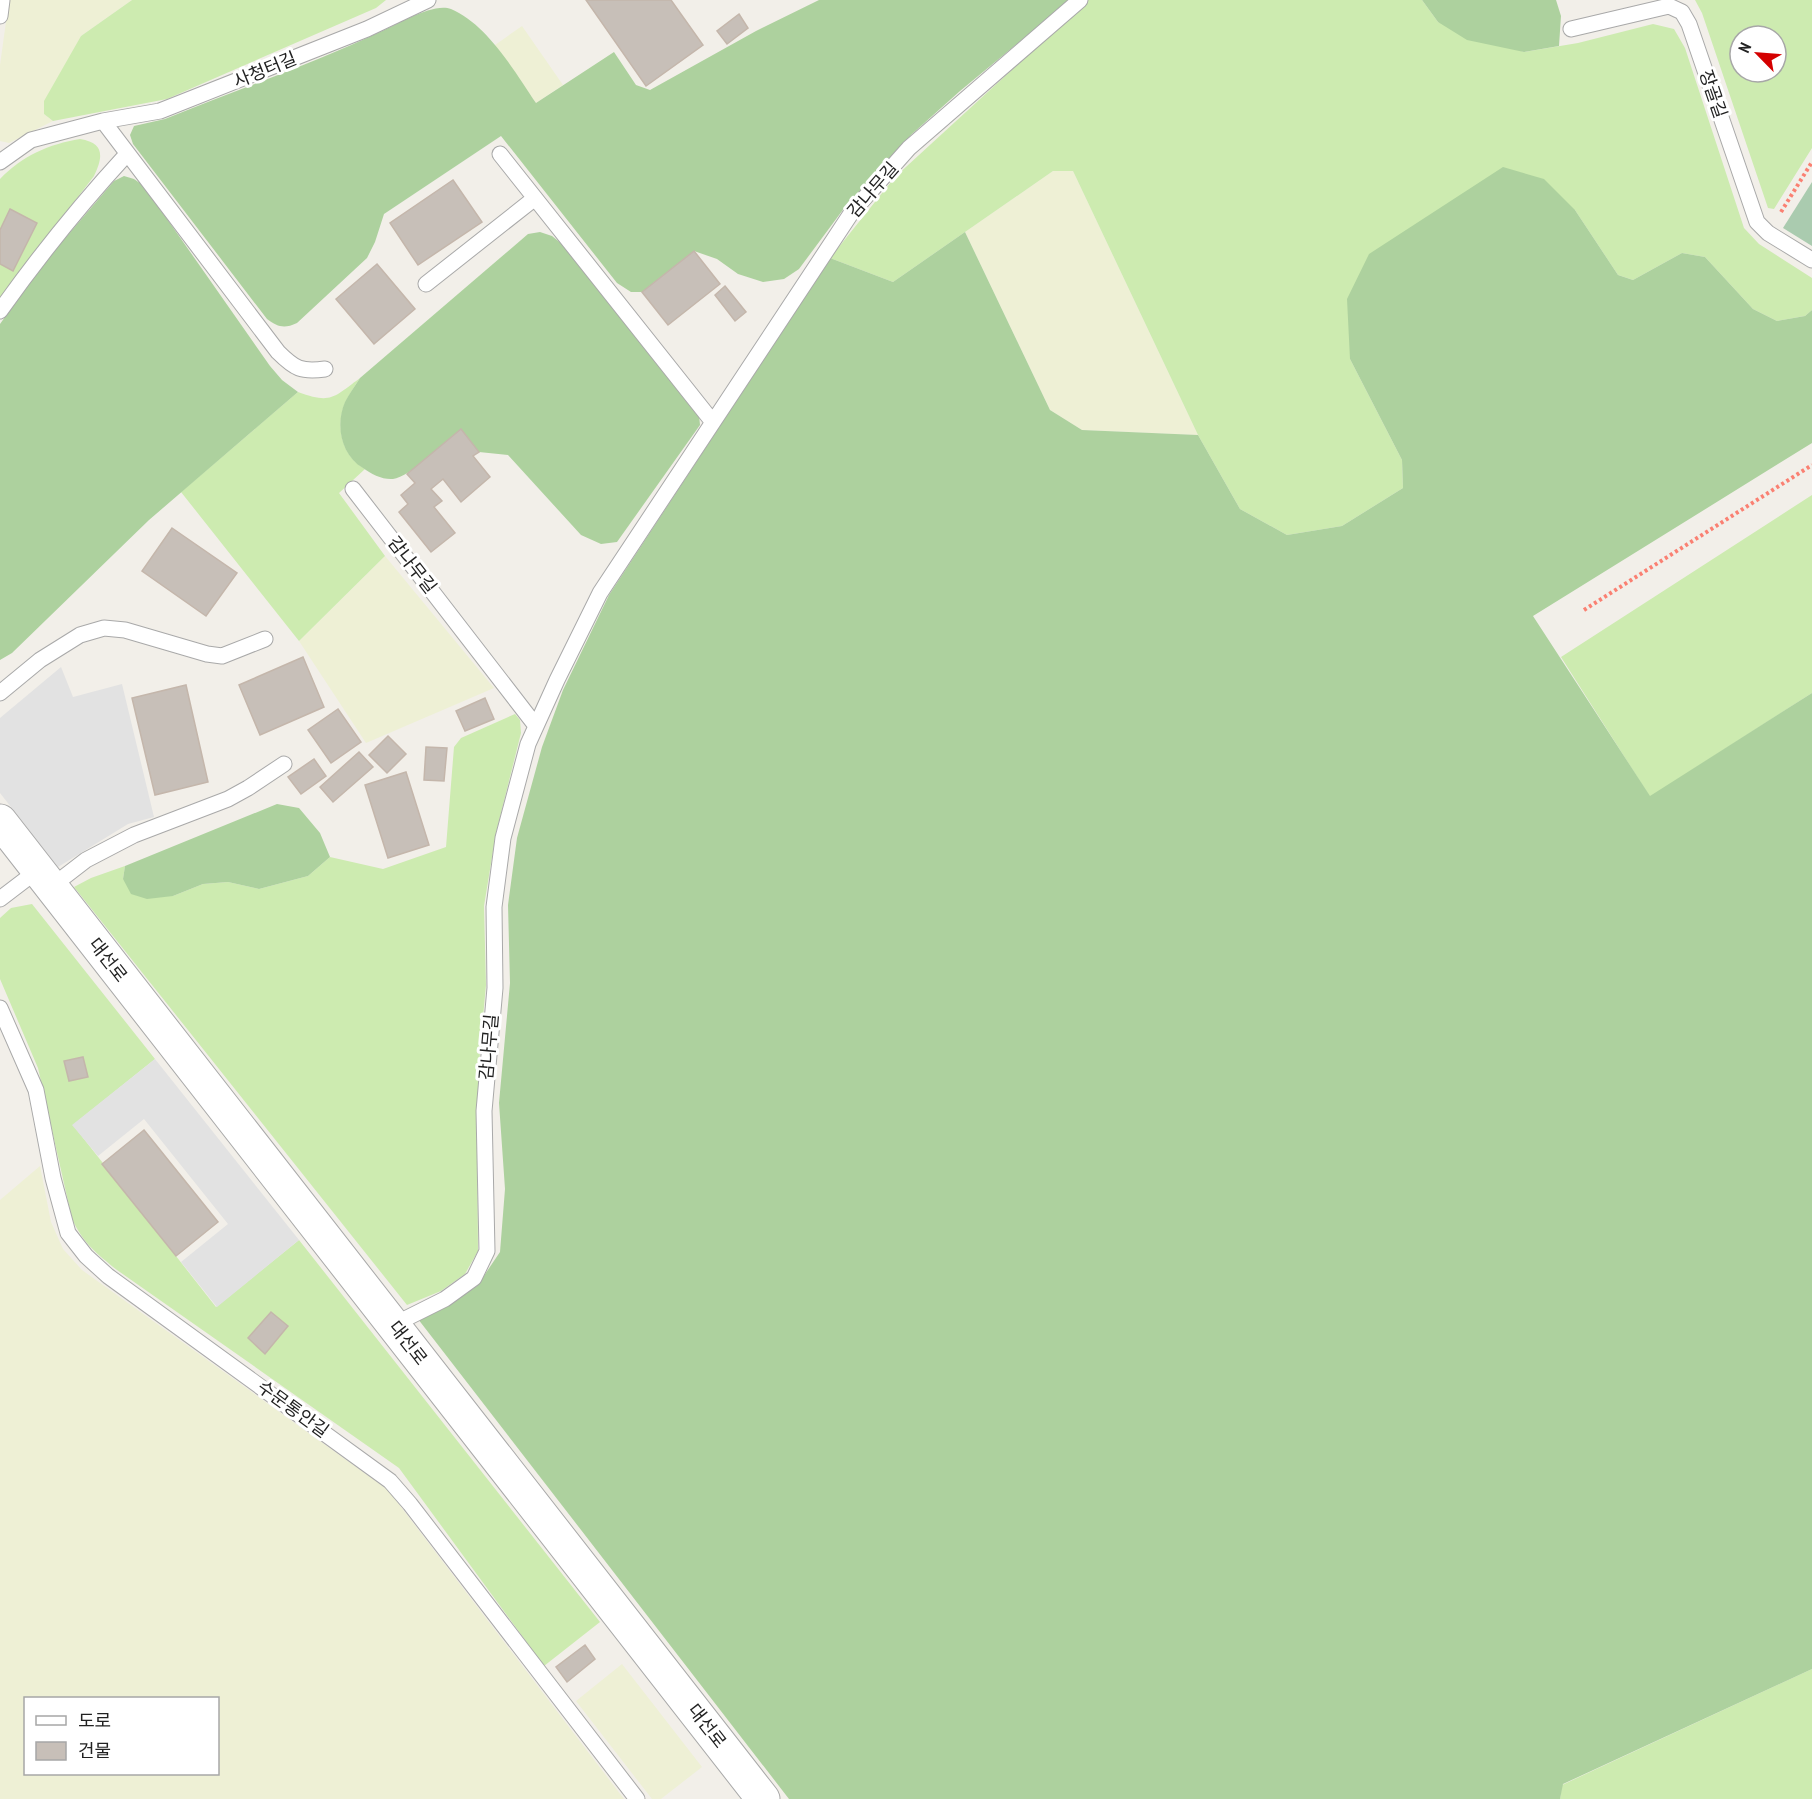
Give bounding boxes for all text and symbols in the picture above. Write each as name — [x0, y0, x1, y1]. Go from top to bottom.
north arrow — [1728, 24, 1788, 84]
text: N — [1734, 40, 1755, 56]
street label: 사청터길 — [230, 46, 300, 93]
street label: 장골길 — [1695, 67, 1732, 121]
street label: 감나무길 — [842, 157, 903, 222]
street label: 감나무길 — [383, 532, 442, 598]
street label: 대선로 — [84, 933, 133, 986]
street label: 감나무길 — [474, 1013, 503, 1081]
street label: 대선로 — [384, 1316, 433, 1369]
street label: 수문통안길 — [253, 1375, 334, 1442]
legend — [24, 1697, 219, 1775]
street label: 대선로 — [683, 1699, 732, 1752]
text: 도로 — [78, 1709, 111, 1732]
text: 건물 — [78, 1739, 111, 1762]

